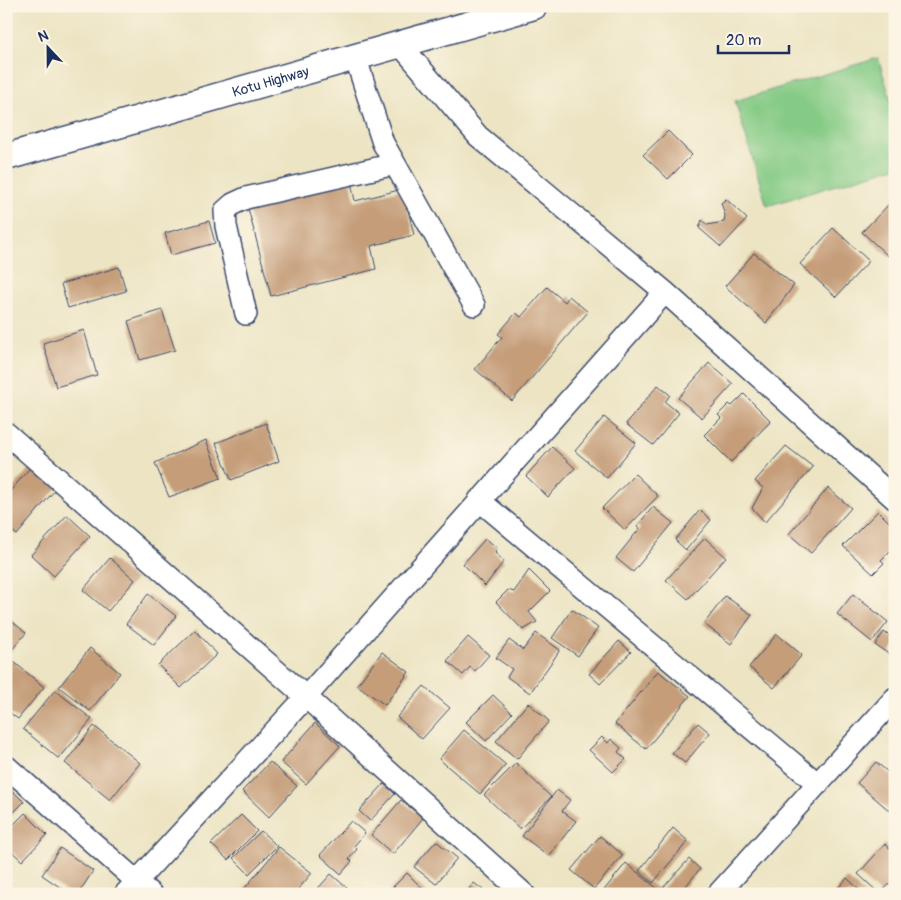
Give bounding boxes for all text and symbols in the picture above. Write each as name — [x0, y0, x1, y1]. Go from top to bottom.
north arrow — [22, 22, 72, 72]
scale bar — [718, 22, 790, 54]
text: N — [36, 27, 51, 46]
text: 20 m — [726, 31, 761, 50]
street label: Kotu Highway — [230, 62, 311, 100]

